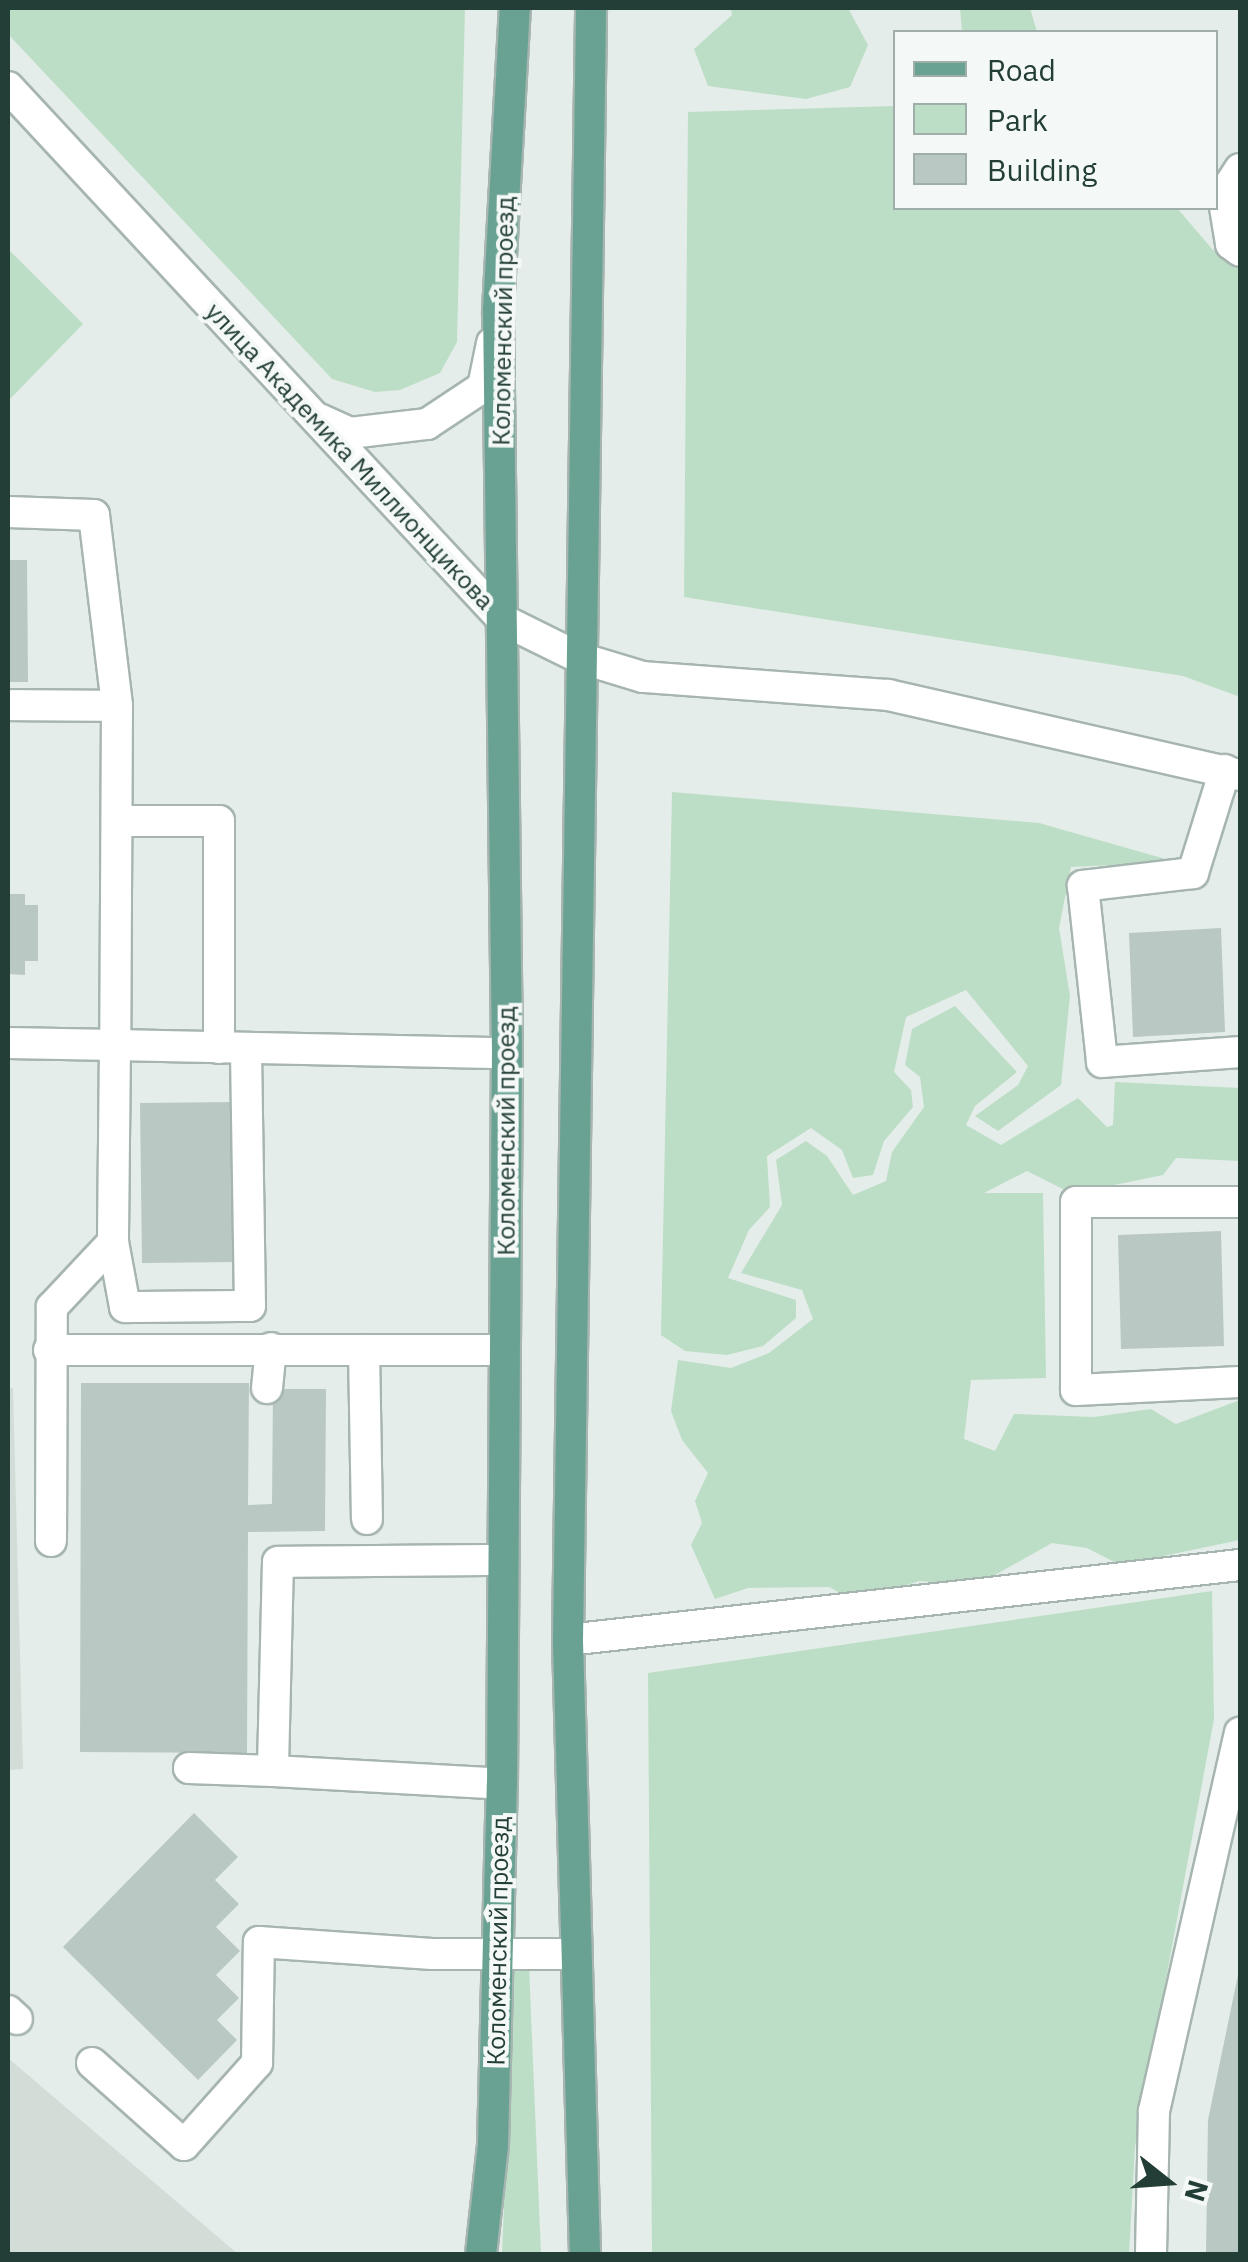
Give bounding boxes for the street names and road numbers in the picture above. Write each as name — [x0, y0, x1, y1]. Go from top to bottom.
street label: Коломенский проезд — [486, 196, 520, 446]
street label: улица Академика Миллионщикова — [200, 296, 500, 616]
street label: Коломенский проезд — [491, 1006, 521, 1256]
street label: Коломенский проезд — [481, 1816, 515, 2066]

